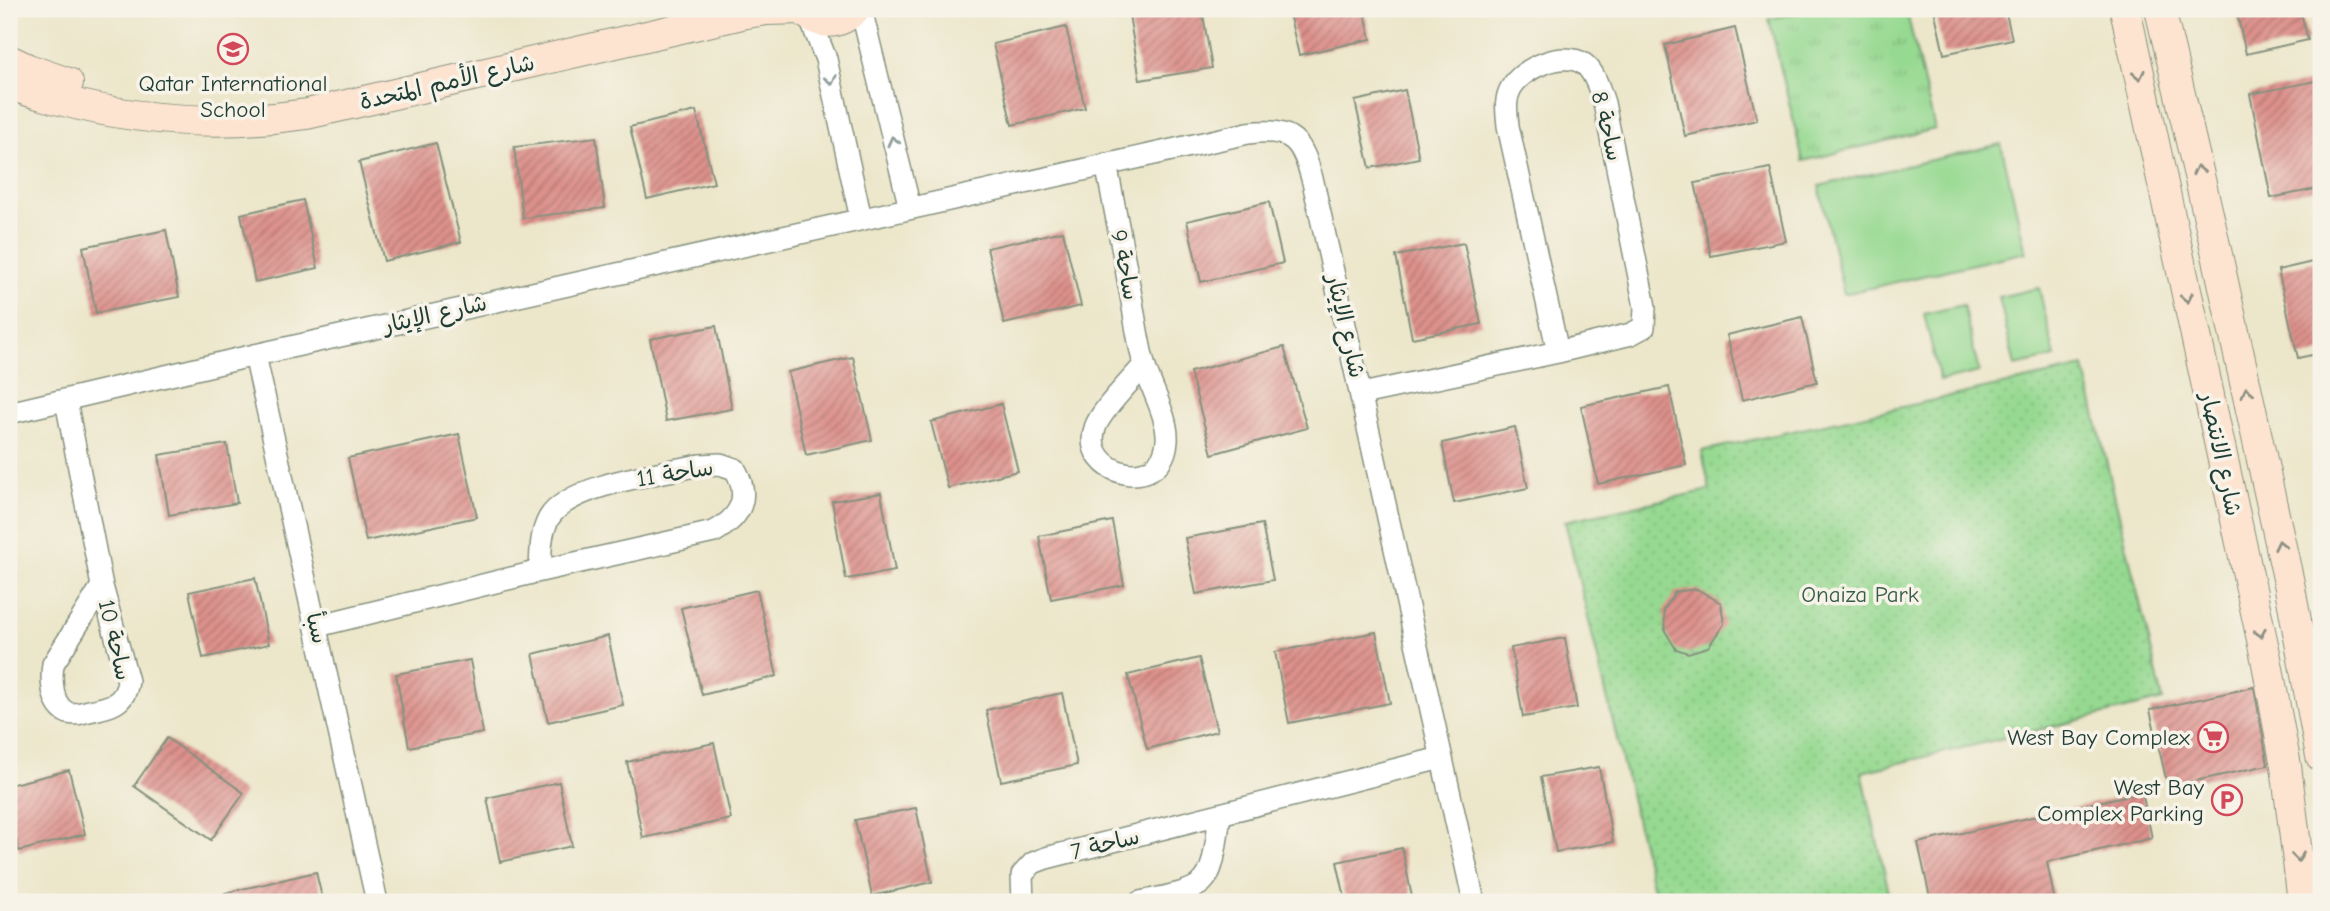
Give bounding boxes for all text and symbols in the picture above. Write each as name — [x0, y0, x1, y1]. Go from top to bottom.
school or university icon: Qatar International School — [216, 32, 250, 66]
street label: شارع الأمم المتحدة — [356, 46, 538, 119]
one-way arrow — [2131, 69, 2146, 81]
place label: Qatar International School — [138, 70, 328, 123]
one-way arrow — [823, 74, 837, 86]
street label: ساحة 8 — [1585, 88, 1629, 164]
one-way arrow — [887, 136, 901, 148]
one-way arrow — [2192, 164, 2206, 176]
street label: ساحة 9 — [1105, 227, 1145, 303]
street label: شارع الإيثار — [1319, 270, 1371, 381]
street label: شارع الإيثار — [379, 289, 490, 341]
one-way arrow — [2178, 292, 2193, 304]
one-way arrow — [2241, 386, 2256, 398]
street label: شارع الانتصار — [2193, 389, 2247, 519]
street label: ساحة 11 — [635, 454, 715, 492]
one-way arrow — [2274, 539, 2289, 551]
park label: Onaiza Park — [1801, 581, 1919, 608]
street label: ساحة 10 — [93, 597, 137, 683]
street label: سبأ — [300, 610, 335, 646]
one-way arrow — [2252, 627, 2267, 639]
supermarket icon: West Bay Complex — [2196, 720, 2230, 754]
place label: West Bay Complex — [2007, 724, 2190, 751]
place label: West Bay Complex Parking — [2037, 774, 2205, 827]
parking icon: West Bay Complex Parking — [2210, 783, 2244, 817]
street label: ساحة 7 — [1068, 822, 1142, 866]
one-way arrow — [2290, 851, 2305, 863]

